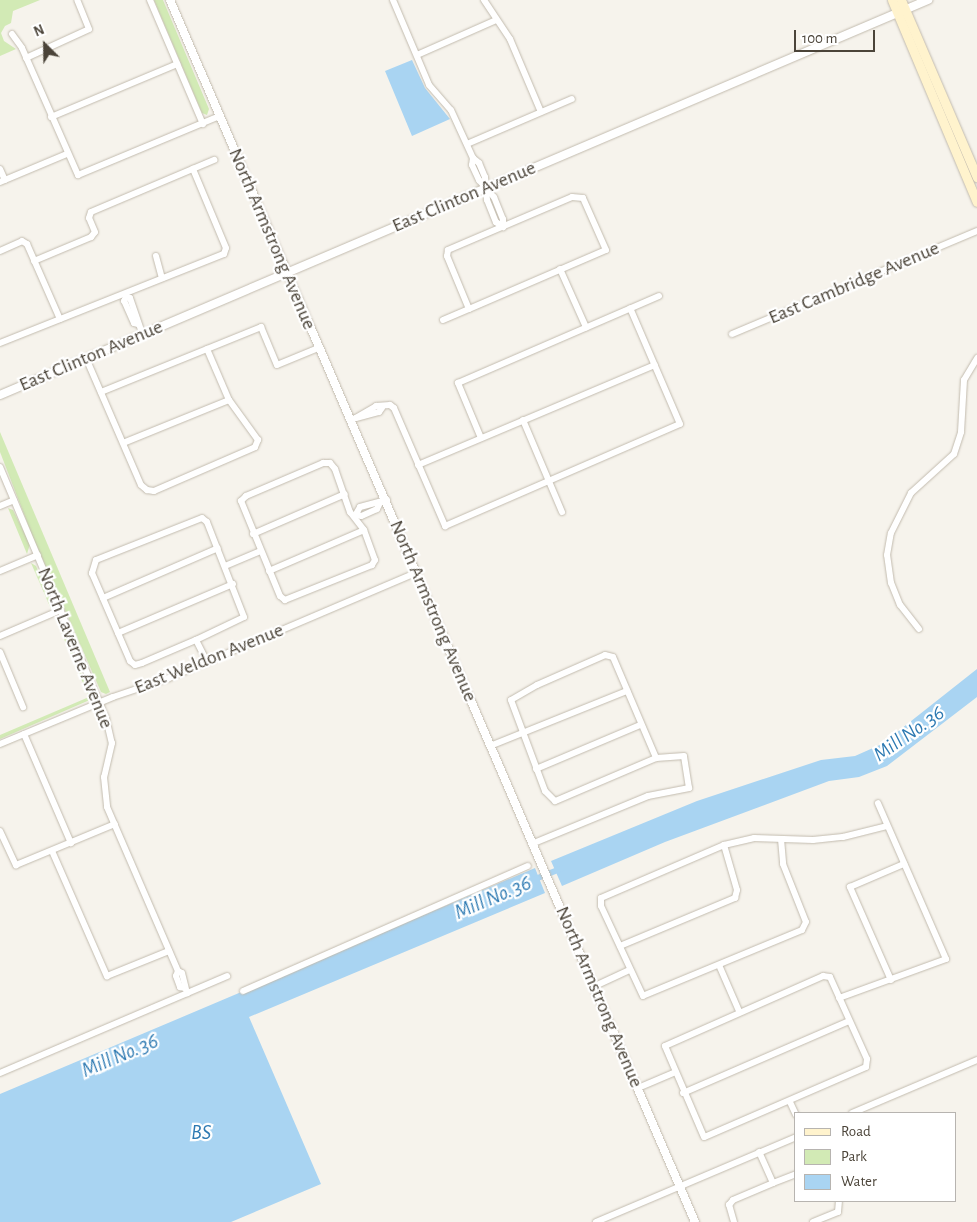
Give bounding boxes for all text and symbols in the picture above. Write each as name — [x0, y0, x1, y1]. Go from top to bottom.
north arrow — [20, 20, 70, 70]
scale bar — [797, 20, 878, 52]
text: N — [32, 23, 46, 40]
text: 100 m — [802, 31, 837, 46]
street label: North Armstrong Avenue — [223, 145, 321, 333]
street label: East Clinton Avenue — [389, 156, 539, 238]
street label: East Cambridge Avenue — [765, 236, 943, 330]
street label: East Clinton Avenue — [16, 315, 166, 397]
street label: North Armstrong Avenue — [384, 517, 482, 705]
street label: North Laverne Avenue — [32, 564, 118, 732]
street label: East Weldon Avenue — [131, 618, 287, 700]
water label: Mill No. 36 — [869, 700, 949, 768]
water label: Mill No. 36 — [451, 871, 535, 925]
street label: North Armstrong Avenue — [550, 903, 648, 1091]
water label: Mill No. 36 — [78, 1029, 162, 1083]
legend — [794, 1112, 957, 1202]
water label: BS — [191, 1120, 211, 1146]
text: Road — [841, 1124, 871, 1139]
text: Park — [841, 1149, 867, 1164]
text: Water — [841, 1174, 877, 1189]

